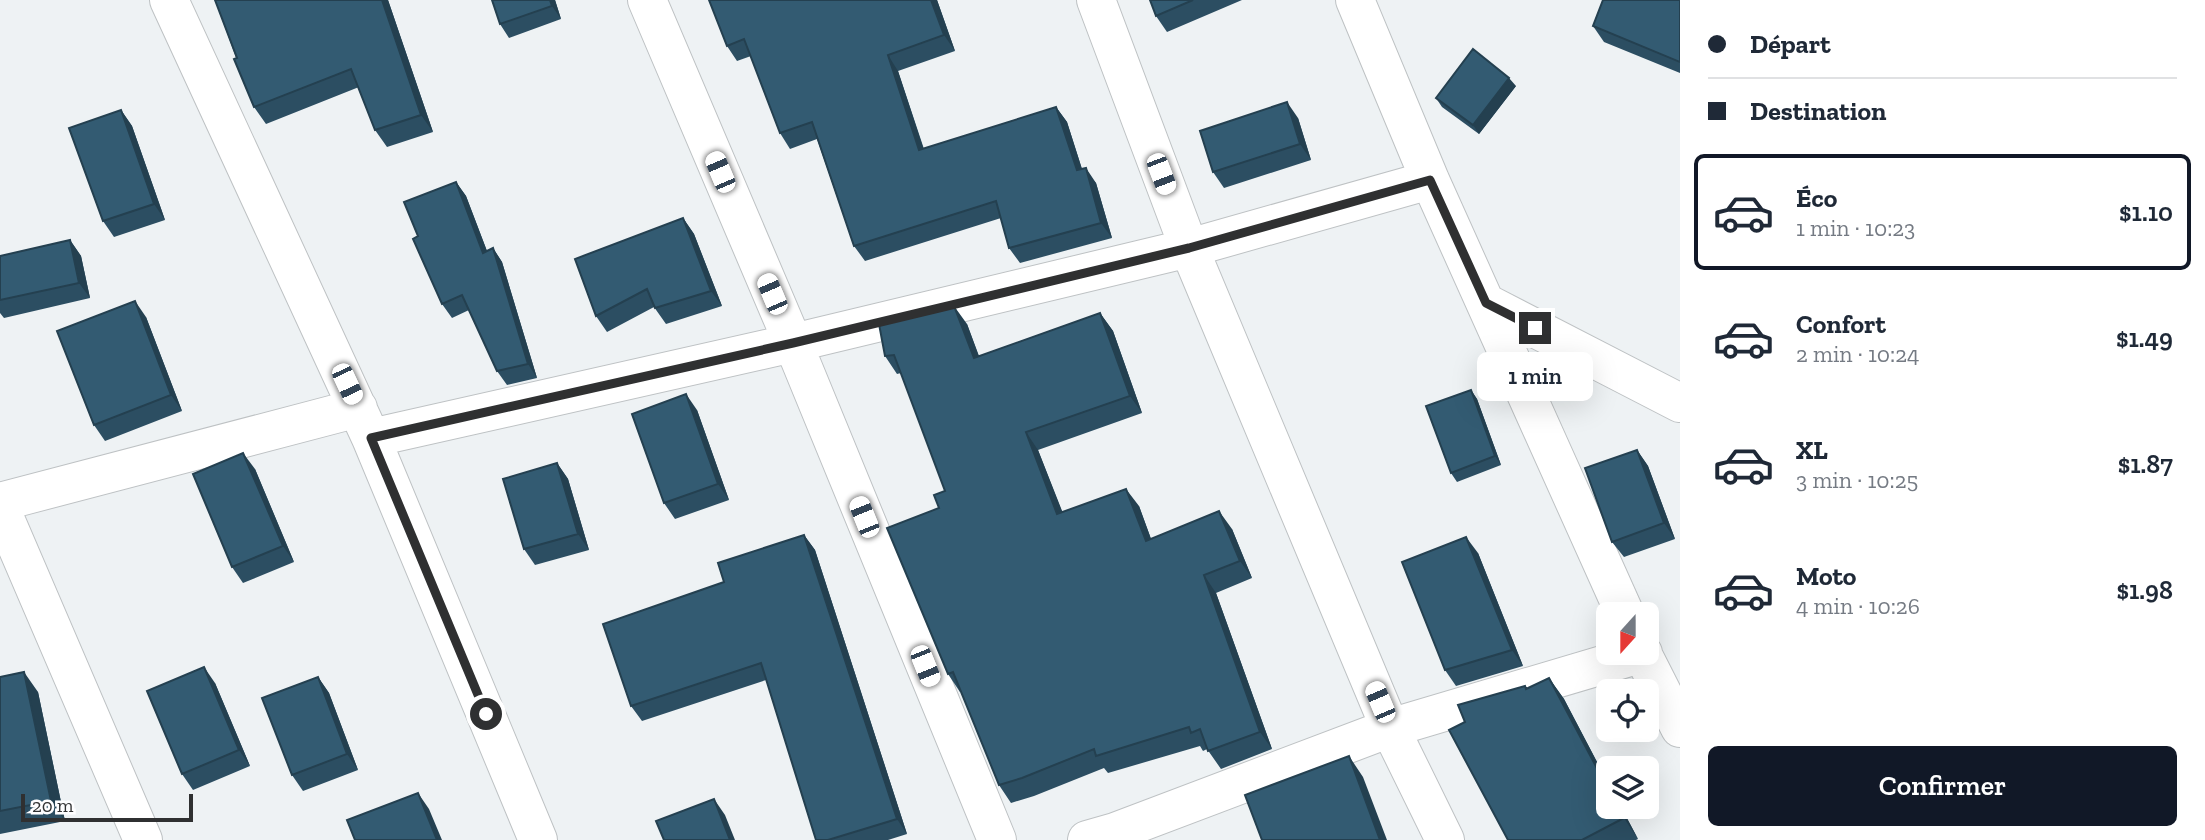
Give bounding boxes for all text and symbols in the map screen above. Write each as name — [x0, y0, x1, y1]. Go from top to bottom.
text: Départ — [1750, 28, 1831, 60]
text: Destination — [1750, 95, 1886, 127]
car — [703, 149, 738, 195]
car — [1144, 151, 1179, 197]
icon: car — [1712, 181, 1775, 244]
text: Éco — [1796, 182, 1837, 214]
text: $1.10 — [2119, 196, 2173, 228]
text: 1 min · 10:23 — [1796, 214, 1915, 242]
car — [755, 271, 790, 317]
icon: car — [1712, 307, 1775, 370]
text: Confort — [1796, 308, 1886, 340]
route end — [1519, 312, 1551, 344]
text: $1.49 — [2116, 322, 2173, 354]
text: 2 min · 10:24 — [1796, 340, 1920, 368]
callout: 1 min — [1477, 352, 1593, 402]
car — [329, 361, 366, 407]
text: 1 min — [1508, 362, 1562, 390]
icon: car — [1712, 433, 1775, 496]
text: XL — [1796, 434, 1828, 466]
text: $1.87 — [2118, 448, 2173, 480]
text: 3 min · 10:25 — [1796, 466, 1918, 494]
car — [847, 494, 882, 540]
icon: car — [1712, 559, 1775, 622]
text: Moto — [1796, 560, 1856, 592]
text: $1.98 — [2116, 574, 2173, 606]
text: 4 min · 10:26 — [1796, 592, 1920, 620]
north arrow — [1596, 602, 1659, 665]
map controls — [1596, 602, 1659, 819]
car — [908, 643, 943, 689]
car — [1363, 679, 1398, 725]
button: locate — [1596, 679, 1659, 742]
route start — [470, 698, 502, 730]
button: Confirmer — [1708, 746, 2177, 826]
button: layers — [1596, 756, 1659, 819]
scale bar — [21, 791, 192, 823]
text: 20 m — [32, 794, 73, 817]

